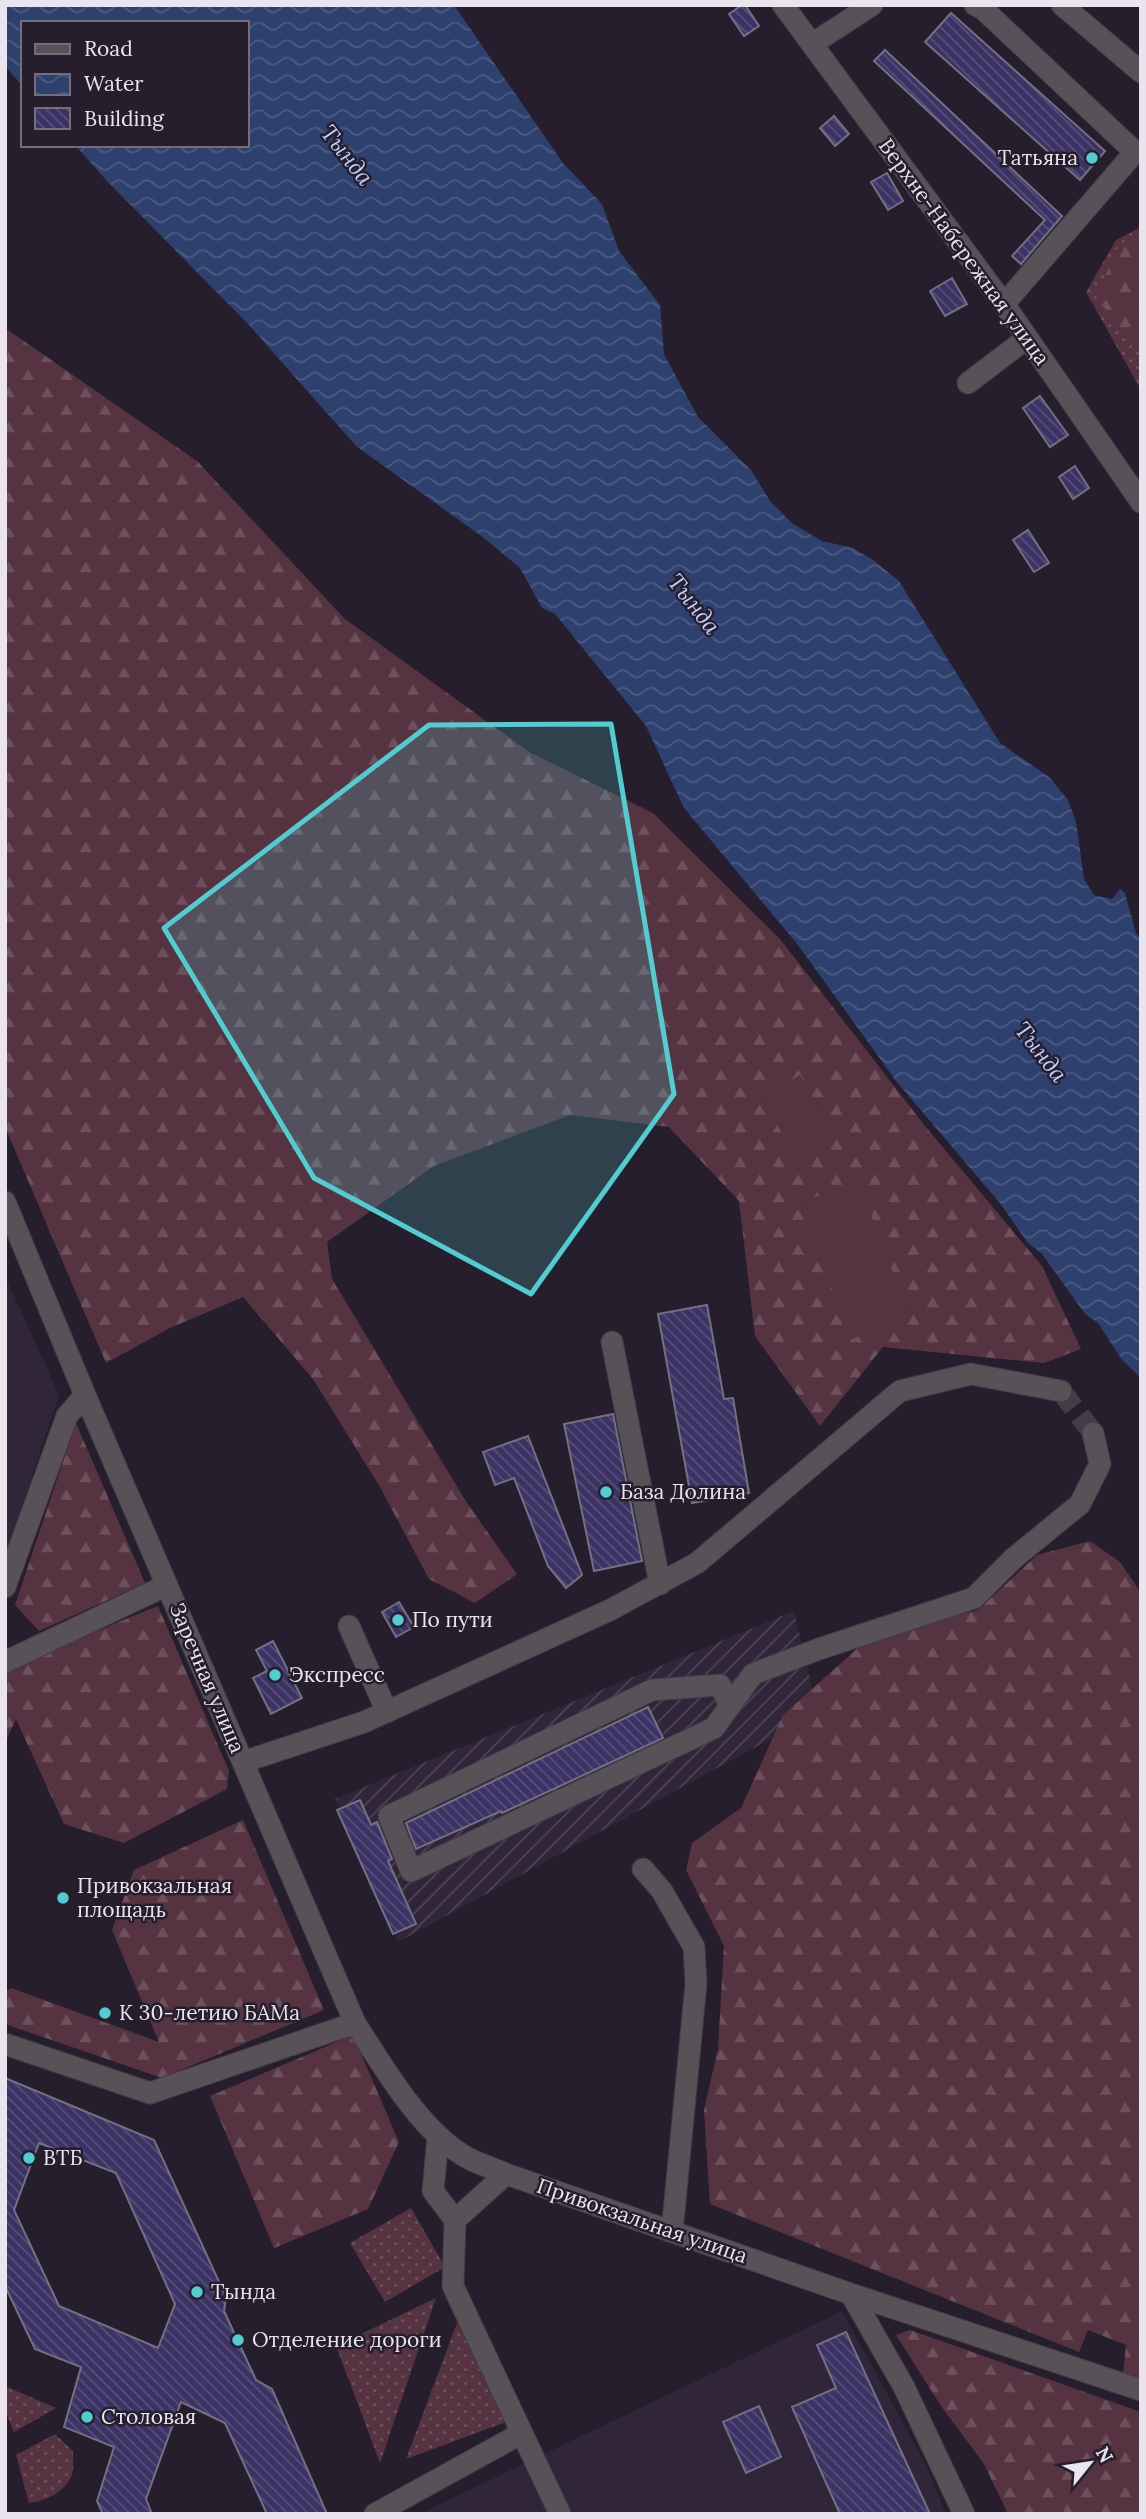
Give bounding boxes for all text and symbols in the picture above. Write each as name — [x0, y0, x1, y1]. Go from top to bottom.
legend — [21, 21, 248, 147]
text: Road — [84, 35, 133, 62]
text: Water — [84, 70, 143, 97]
text: Building — [84, 105, 164, 132]
water label: Тында — [315, 119, 380, 191]
street label: Верхне-Набережная улица — [873, 133, 1056, 371]
place label: Татьяна — [998, 144, 1078, 171]
marker: Татьяна — [1084, 150, 1100, 166]
water label: Тында — [662, 568, 727, 640]
water label: Тында — [1009, 1016, 1074, 1088]
place label: База Долина — [620, 1478, 746, 1505]
marker: База Долина — [598, 1484, 614, 1500]
street label: Заречная улица — [164, 1599, 251, 1757]
place label: По пути — [412, 1606, 493, 1633]
marker: По пути — [390, 1612, 406, 1628]
place label: Экспресс — [289, 1661, 385, 1688]
marker: Экспресс — [267, 1667, 283, 1683]
place label: Привокзальная площадь — [77, 1872, 232, 1923]
marker: Привокзальная площадь — [55, 1890, 71, 1906]
place label: К 30-летию БАМа — [119, 1999, 300, 2026]
marker: К 30-летию БАМа — [97, 2005, 113, 2021]
place label: ВТБ — [43, 2144, 83, 2171]
marker: ВТБ — [21, 2150, 37, 2166]
street label: Привокзальная улица — [533, 2172, 751, 2269]
place label: Тында — [211, 2278, 276, 2305]
marker: Тында — [189, 2284, 205, 2300]
place label: Отделение дороги — [252, 2326, 442, 2353]
marker: Отделение дороги — [230, 2332, 246, 2348]
place label: Столовая — [101, 2403, 196, 2430]
marker: Столовая — [79, 2409, 95, 2425]
north arrow — [1055, 2428, 1125, 2498]
text: N — [1091, 2442, 1119, 2467]

